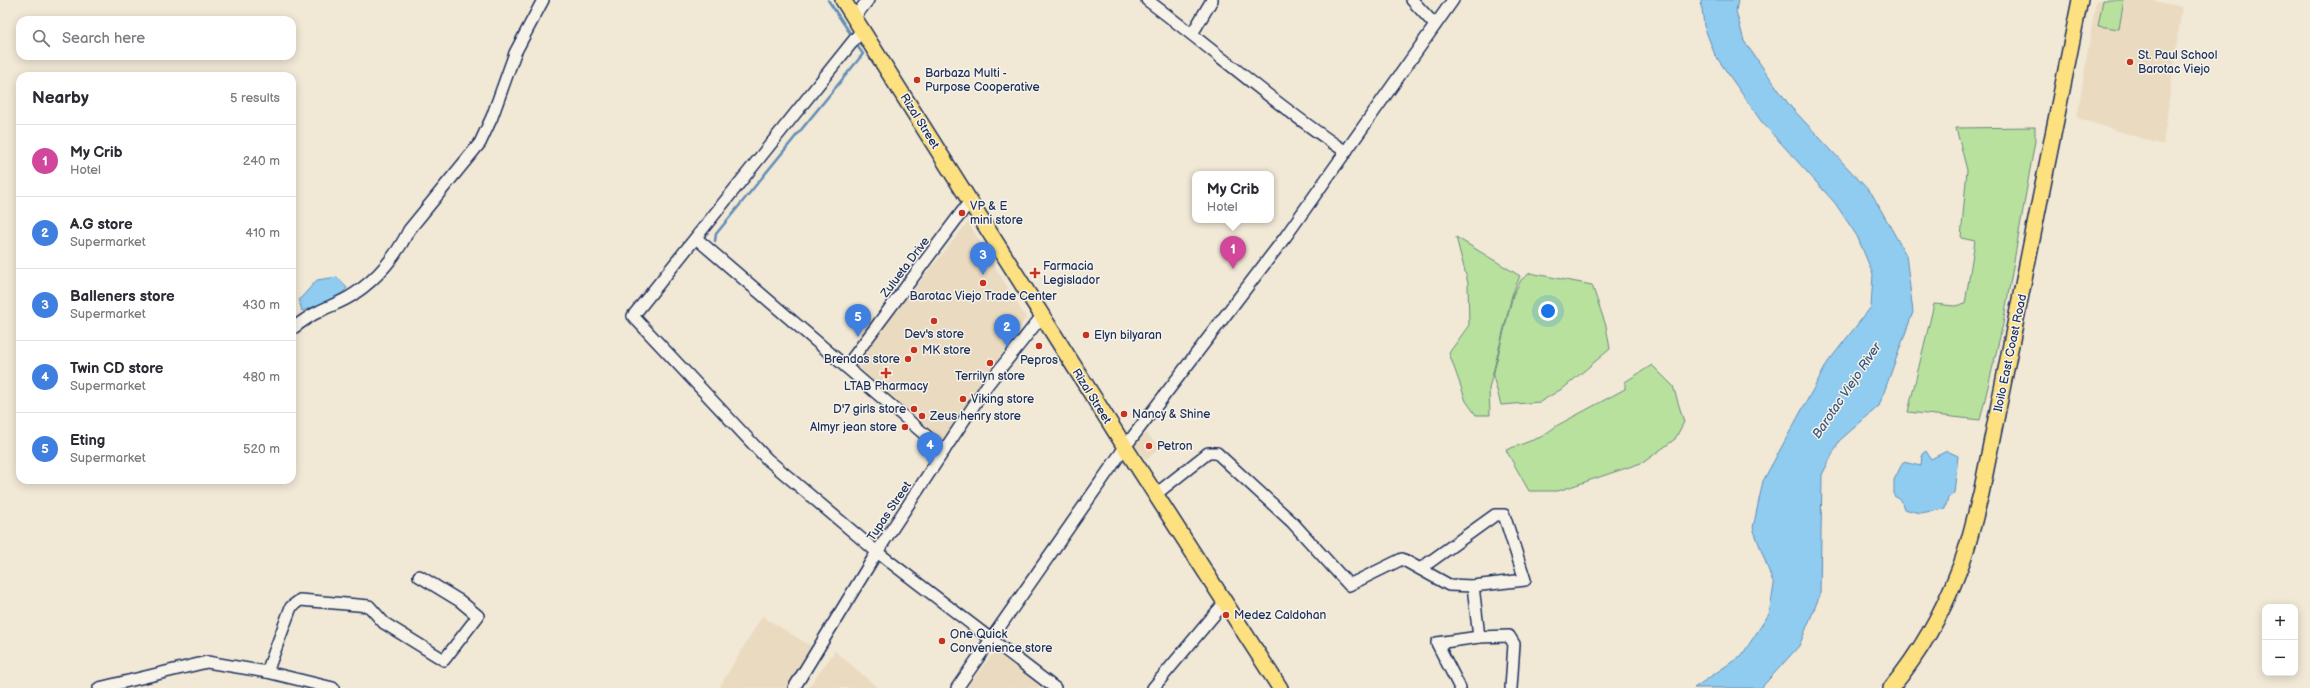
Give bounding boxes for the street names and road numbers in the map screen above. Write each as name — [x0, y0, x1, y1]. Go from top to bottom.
street label: Rizal Street — [897, 91, 943, 152]
street label: Zulueta Drive — [877, 234, 933, 301]
street label: Iloilo East Coast Road — [1991, 293, 2030, 413]
street label: Rizal Street — [1069, 366, 1115, 427]
street label: Tupas Street — [864, 478, 915, 544]

